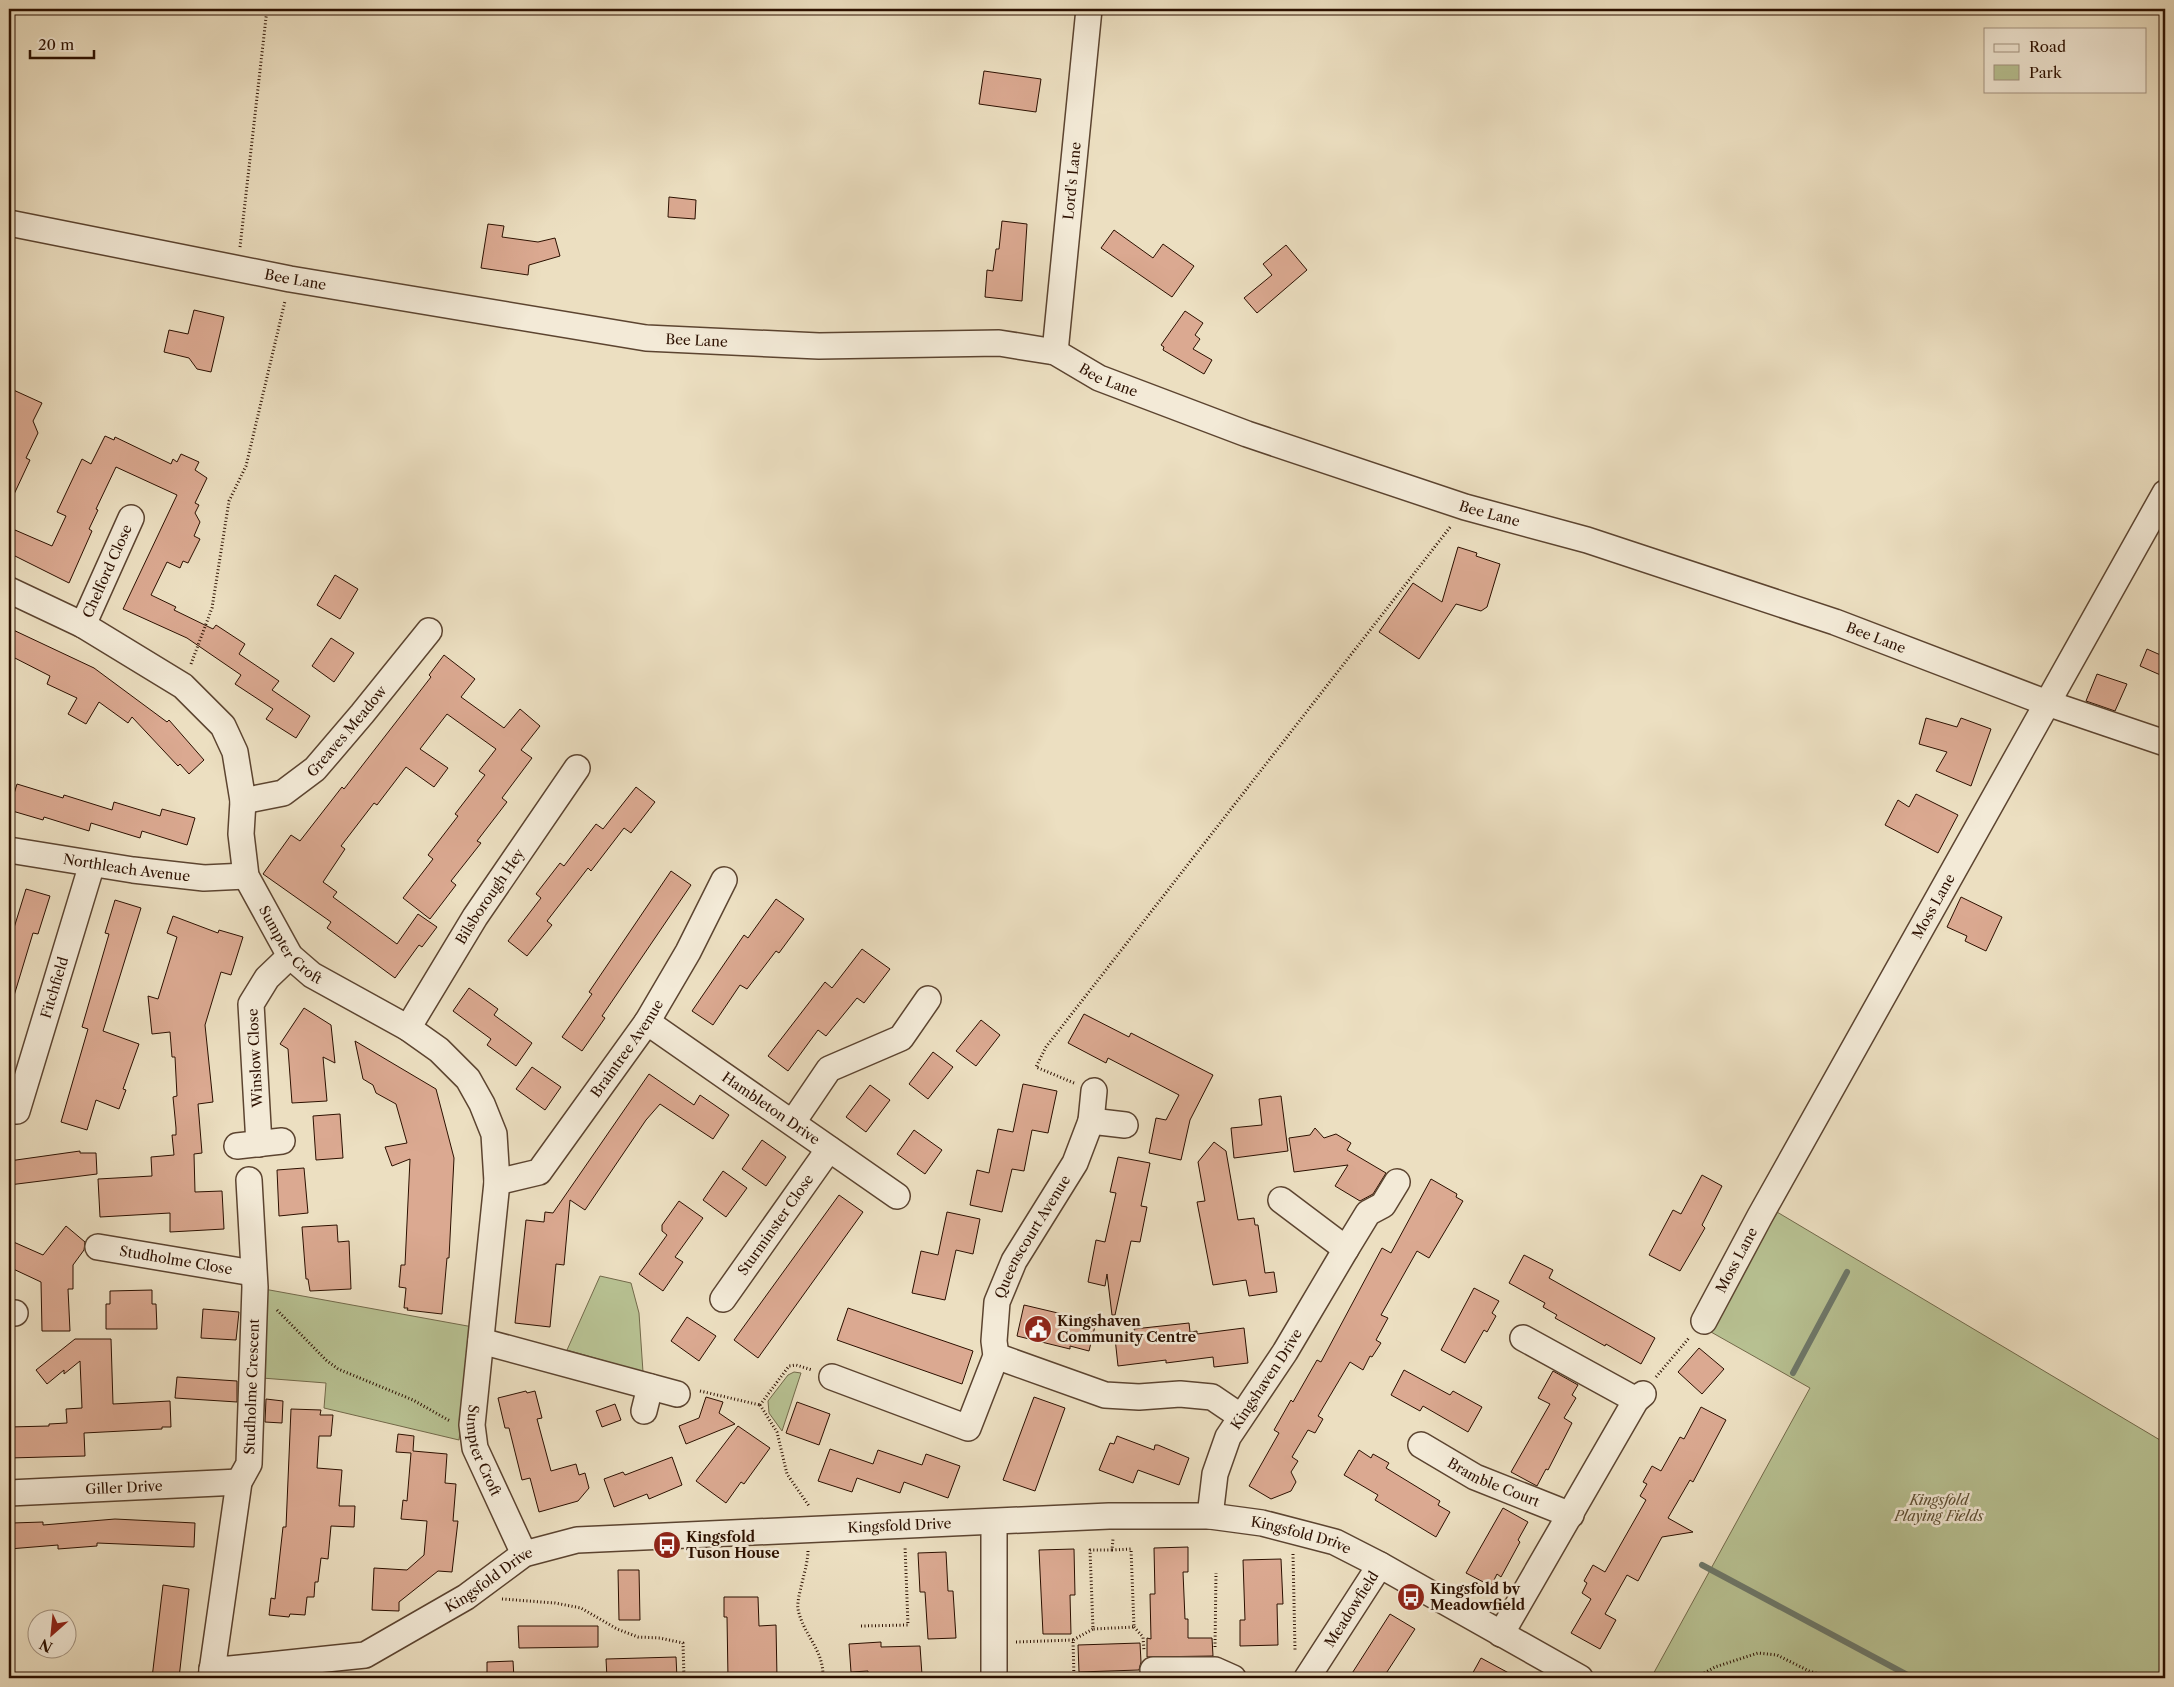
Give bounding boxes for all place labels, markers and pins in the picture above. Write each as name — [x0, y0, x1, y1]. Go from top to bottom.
place label: Kingshaven Community Centre — [1057, 1312, 1196, 1346]
public building icon: Kingshaven Community Centre — [1023, 1314, 1053, 1344]
place label: Kingsfold Tuson House — [686, 1528, 780, 1562]
bus stop icon: Kingsfold Tuson House — [652, 1530, 682, 1560]
place label: Kingsfold by Meadowfield — [1430, 1580, 1526, 1614]
bus stop icon: Kingsfold by Meadowfield — [1396, 1582, 1426, 1612]

